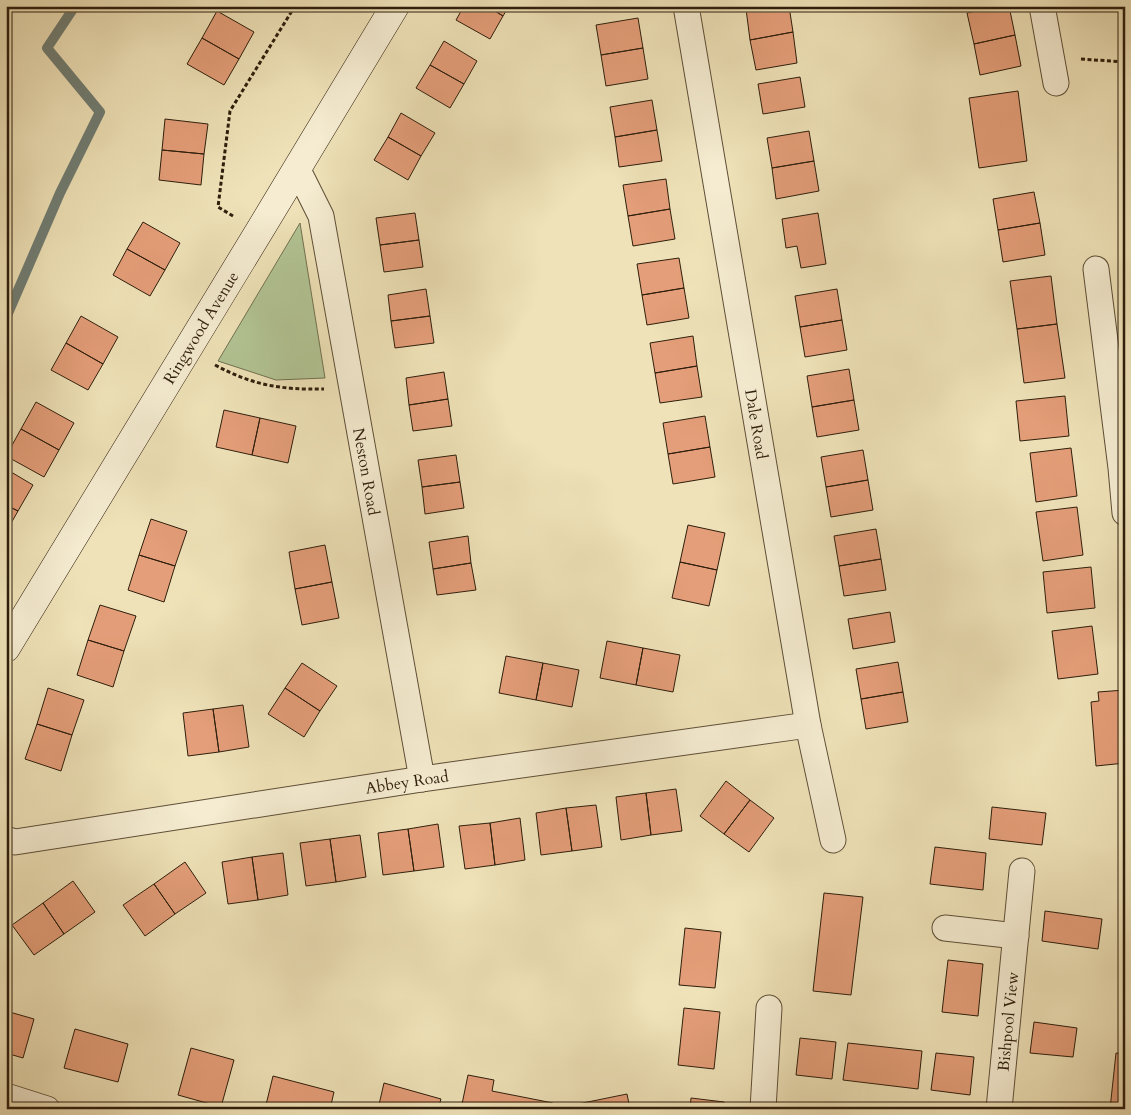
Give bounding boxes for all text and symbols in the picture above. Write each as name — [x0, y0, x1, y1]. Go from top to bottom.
street label: Ringwood Avenue — [158, 267, 244, 388]
street label: Dale Road — [739, 387, 773, 461]
street label: Neston Road — [347, 426, 385, 518]
street label: Abbey Road — [364, 765, 450, 800]
street label: Bishpool View — [993, 970, 1024, 1072]

